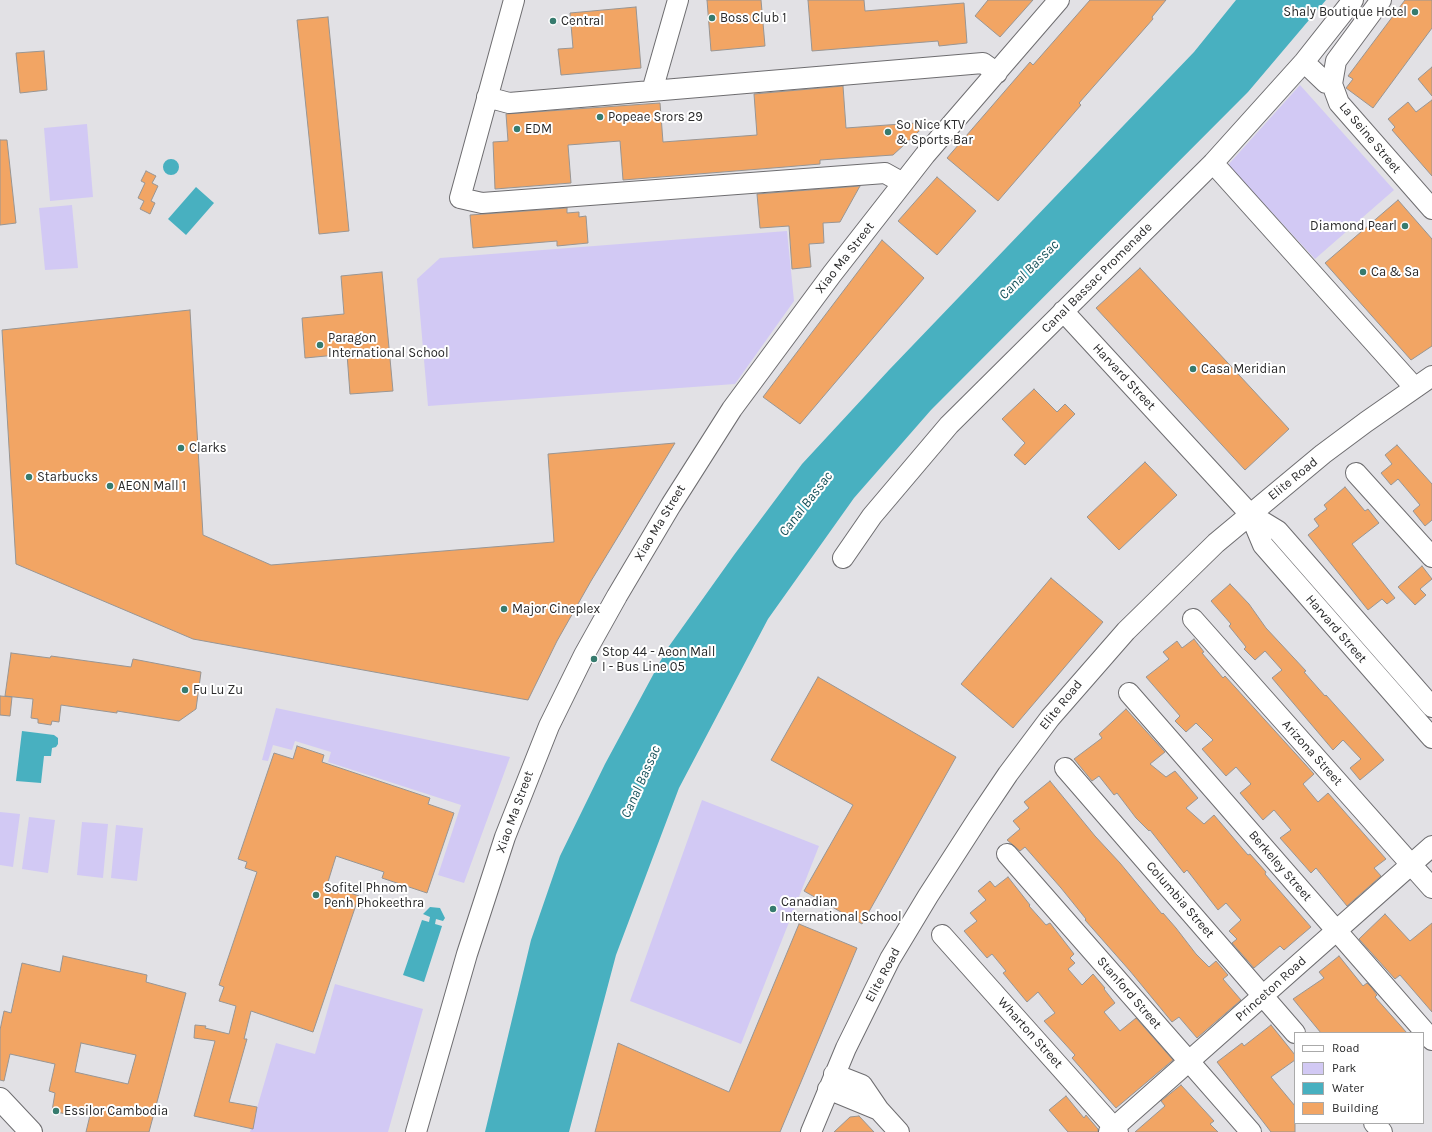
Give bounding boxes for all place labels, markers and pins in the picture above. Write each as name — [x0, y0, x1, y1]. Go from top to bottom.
place label: Shaly Boutique Hotel — [1283, 4, 1407, 20]
marker: Shaly Boutique Hotel — [1410, 7, 1420, 17]
place label: Boss Club 1 — [720, 10, 787, 26]
place label: Central — [561, 13, 604, 29]
marker: Boss Club 1 — [707, 13, 717, 23]
marker: Central — [548, 16, 558, 26]
place label: Popeae Srors 29 — [608, 109, 703, 125]
marker: Popeae Srors 29 — [595, 112, 605, 122]
place label: So Nice KTV & Sports Bar — [896, 117, 973, 148]
place label: EDM — [525, 121, 552, 137]
marker: EDM — [512, 124, 522, 134]
marker: So Nice KTV & Sports Bar — [883, 127, 893, 137]
place label: Diamond Pearl — [1310, 218, 1397, 234]
marker: Diamond Pearl — [1400, 221, 1410, 231]
place label: Ca & Sa — [1371, 264, 1419, 280]
marker: Ca & Sa — [1358, 267, 1368, 277]
place label: Paragon International School — [328, 330, 449, 361]
marker: Paragon International School — [315, 340, 325, 350]
place label: Casa Meridian — [1201, 361, 1286, 377]
marker: Casa Meridian — [1188, 364, 1198, 374]
place label: Clarks — [189, 440, 227, 456]
marker: Clarks — [176, 443, 186, 453]
place label: Starbucks — [37, 469, 98, 485]
marker: Starbucks — [24, 472, 34, 482]
place label: AEON Mall 1 — [118, 478, 186, 494]
marker: AEON Mall 1 — [105, 481, 115, 491]
place label: Major Cineplex — [512, 601, 600, 617]
marker: Major Cineplex — [499, 604, 509, 614]
place label: Stop 44 - Aeon Mall I - Bus Line 05 — [602, 644, 715, 675]
marker: Stop 44 - Aeon Mall I - Bus Line 05 — [589, 654, 599, 664]
place label: Fu Lu Zu — [193, 682, 243, 698]
marker: Fu Lu Zu — [180, 685, 190, 695]
place label: Sofitel Phnom Penh Phokeethra — [324, 880, 424, 911]
marker: Sofitel Phnom Penh Phokeethra — [311, 890, 321, 900]
place label: Canadian International School — [781, 894, 902, 925]
marker: Canadian International School — [768, 904, 778, 914]
place label: Essilor Cambodia — [64, 1103, 168, 1119]
marker: Essilor Cambodia — [51, 1106, 61, 1116]

